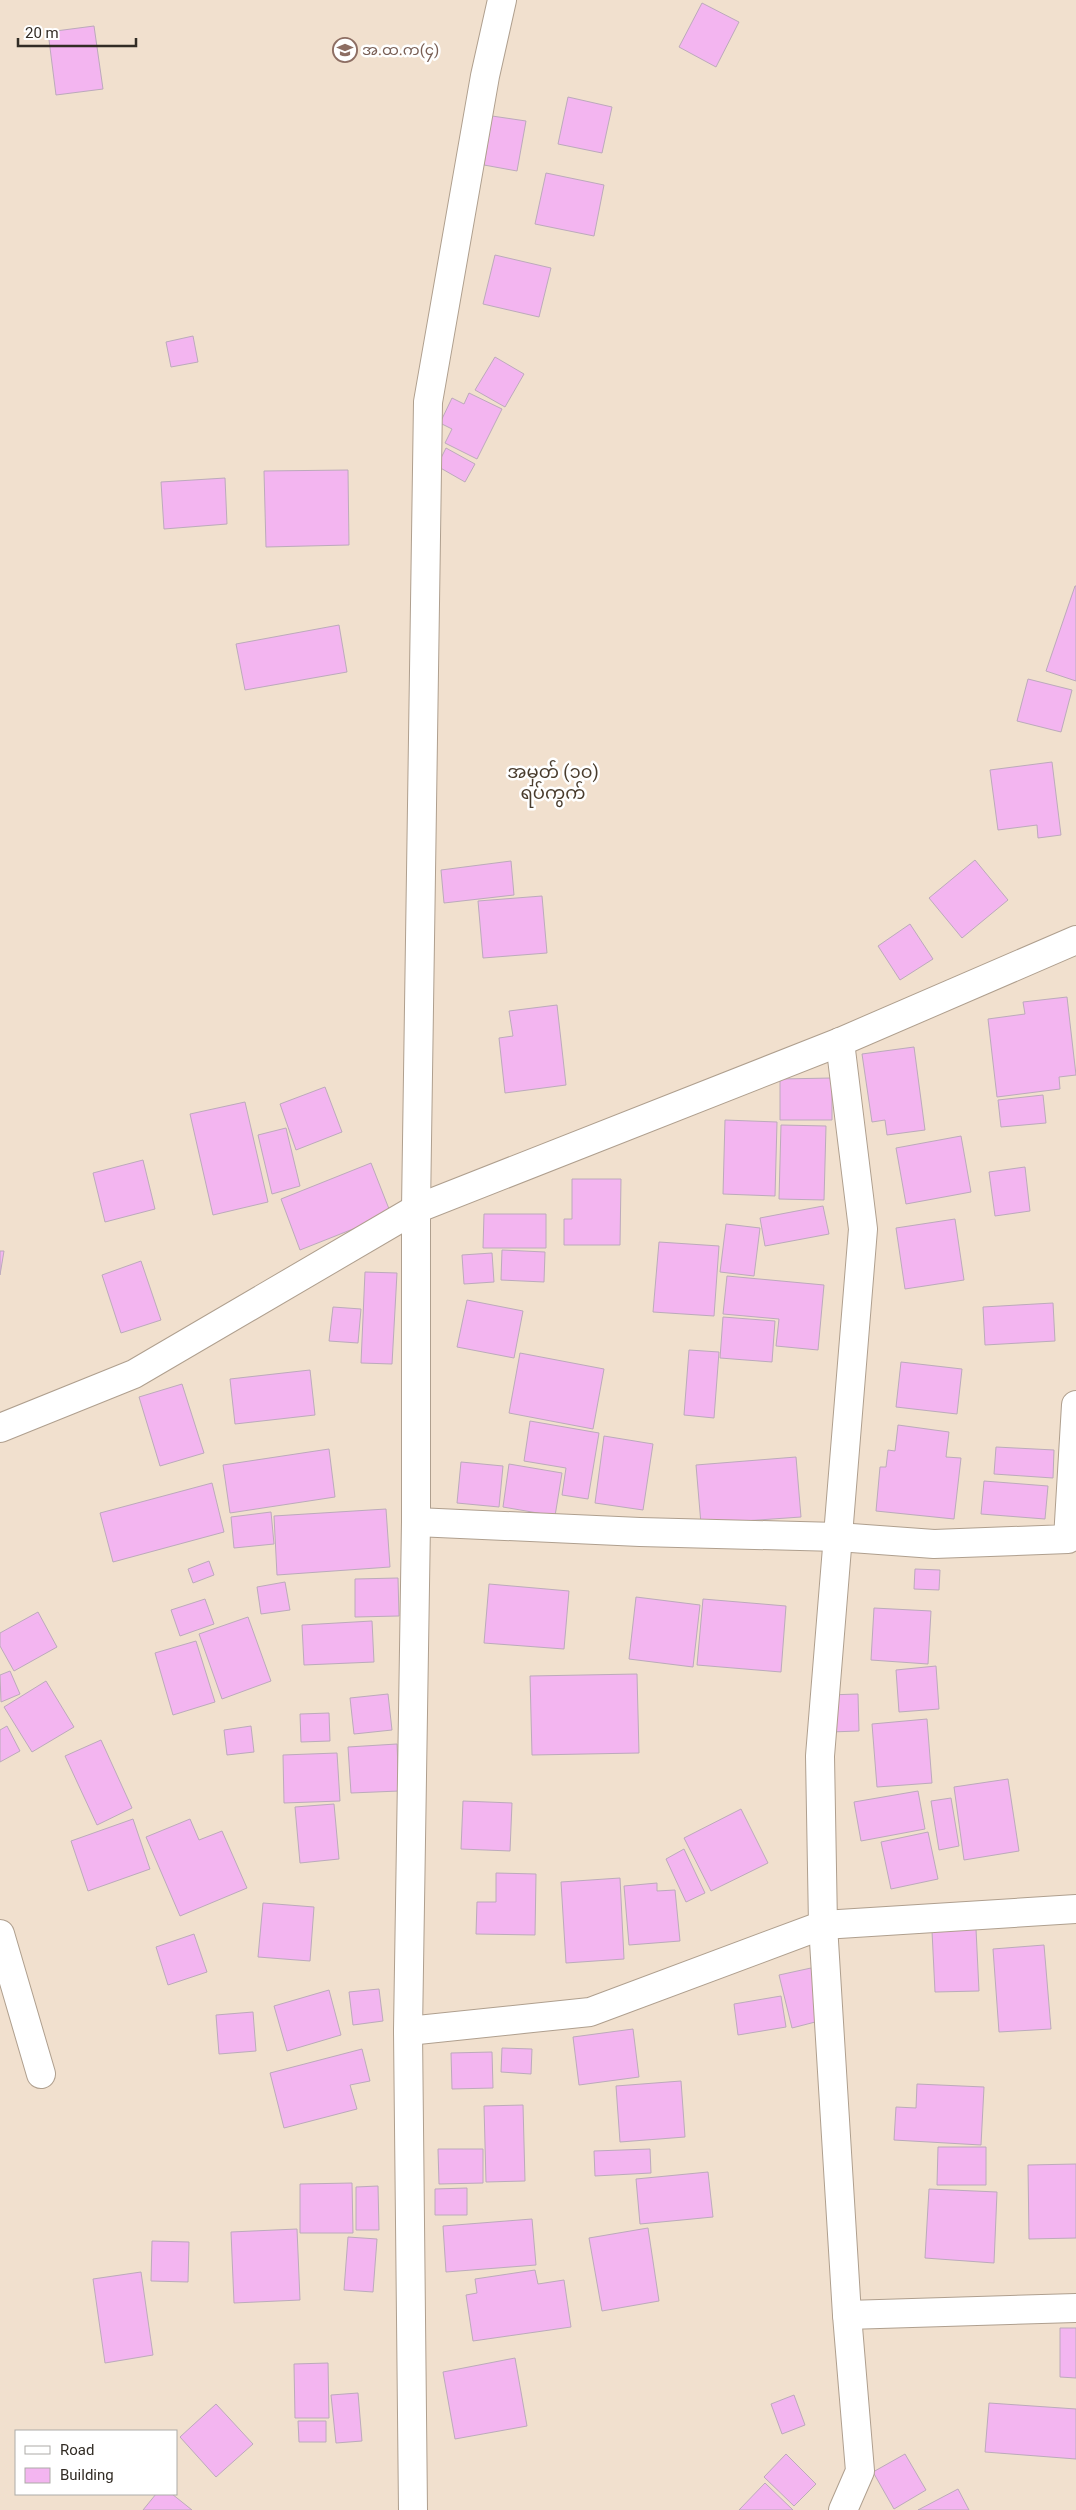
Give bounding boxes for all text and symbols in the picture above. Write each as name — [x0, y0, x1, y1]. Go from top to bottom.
scale bar — [18, 15, 135, 47]
text: 20 m — [25, 24, 59, 42]
school or university icon: အ.ထ.က(၄) — [332, 37, 358, 63]
place label: အ.ထ.က(၄) — [362, 41, 439, 62]
district label: အမှတ် (၁၀) ရပ်ကွက် — [507, 759, 599, 808]
legend — [15, 2430, 178, 2495]
text: Road — [60, 2441, 94, 2459]
text: Building — [60, 2466, 114, 2484]

